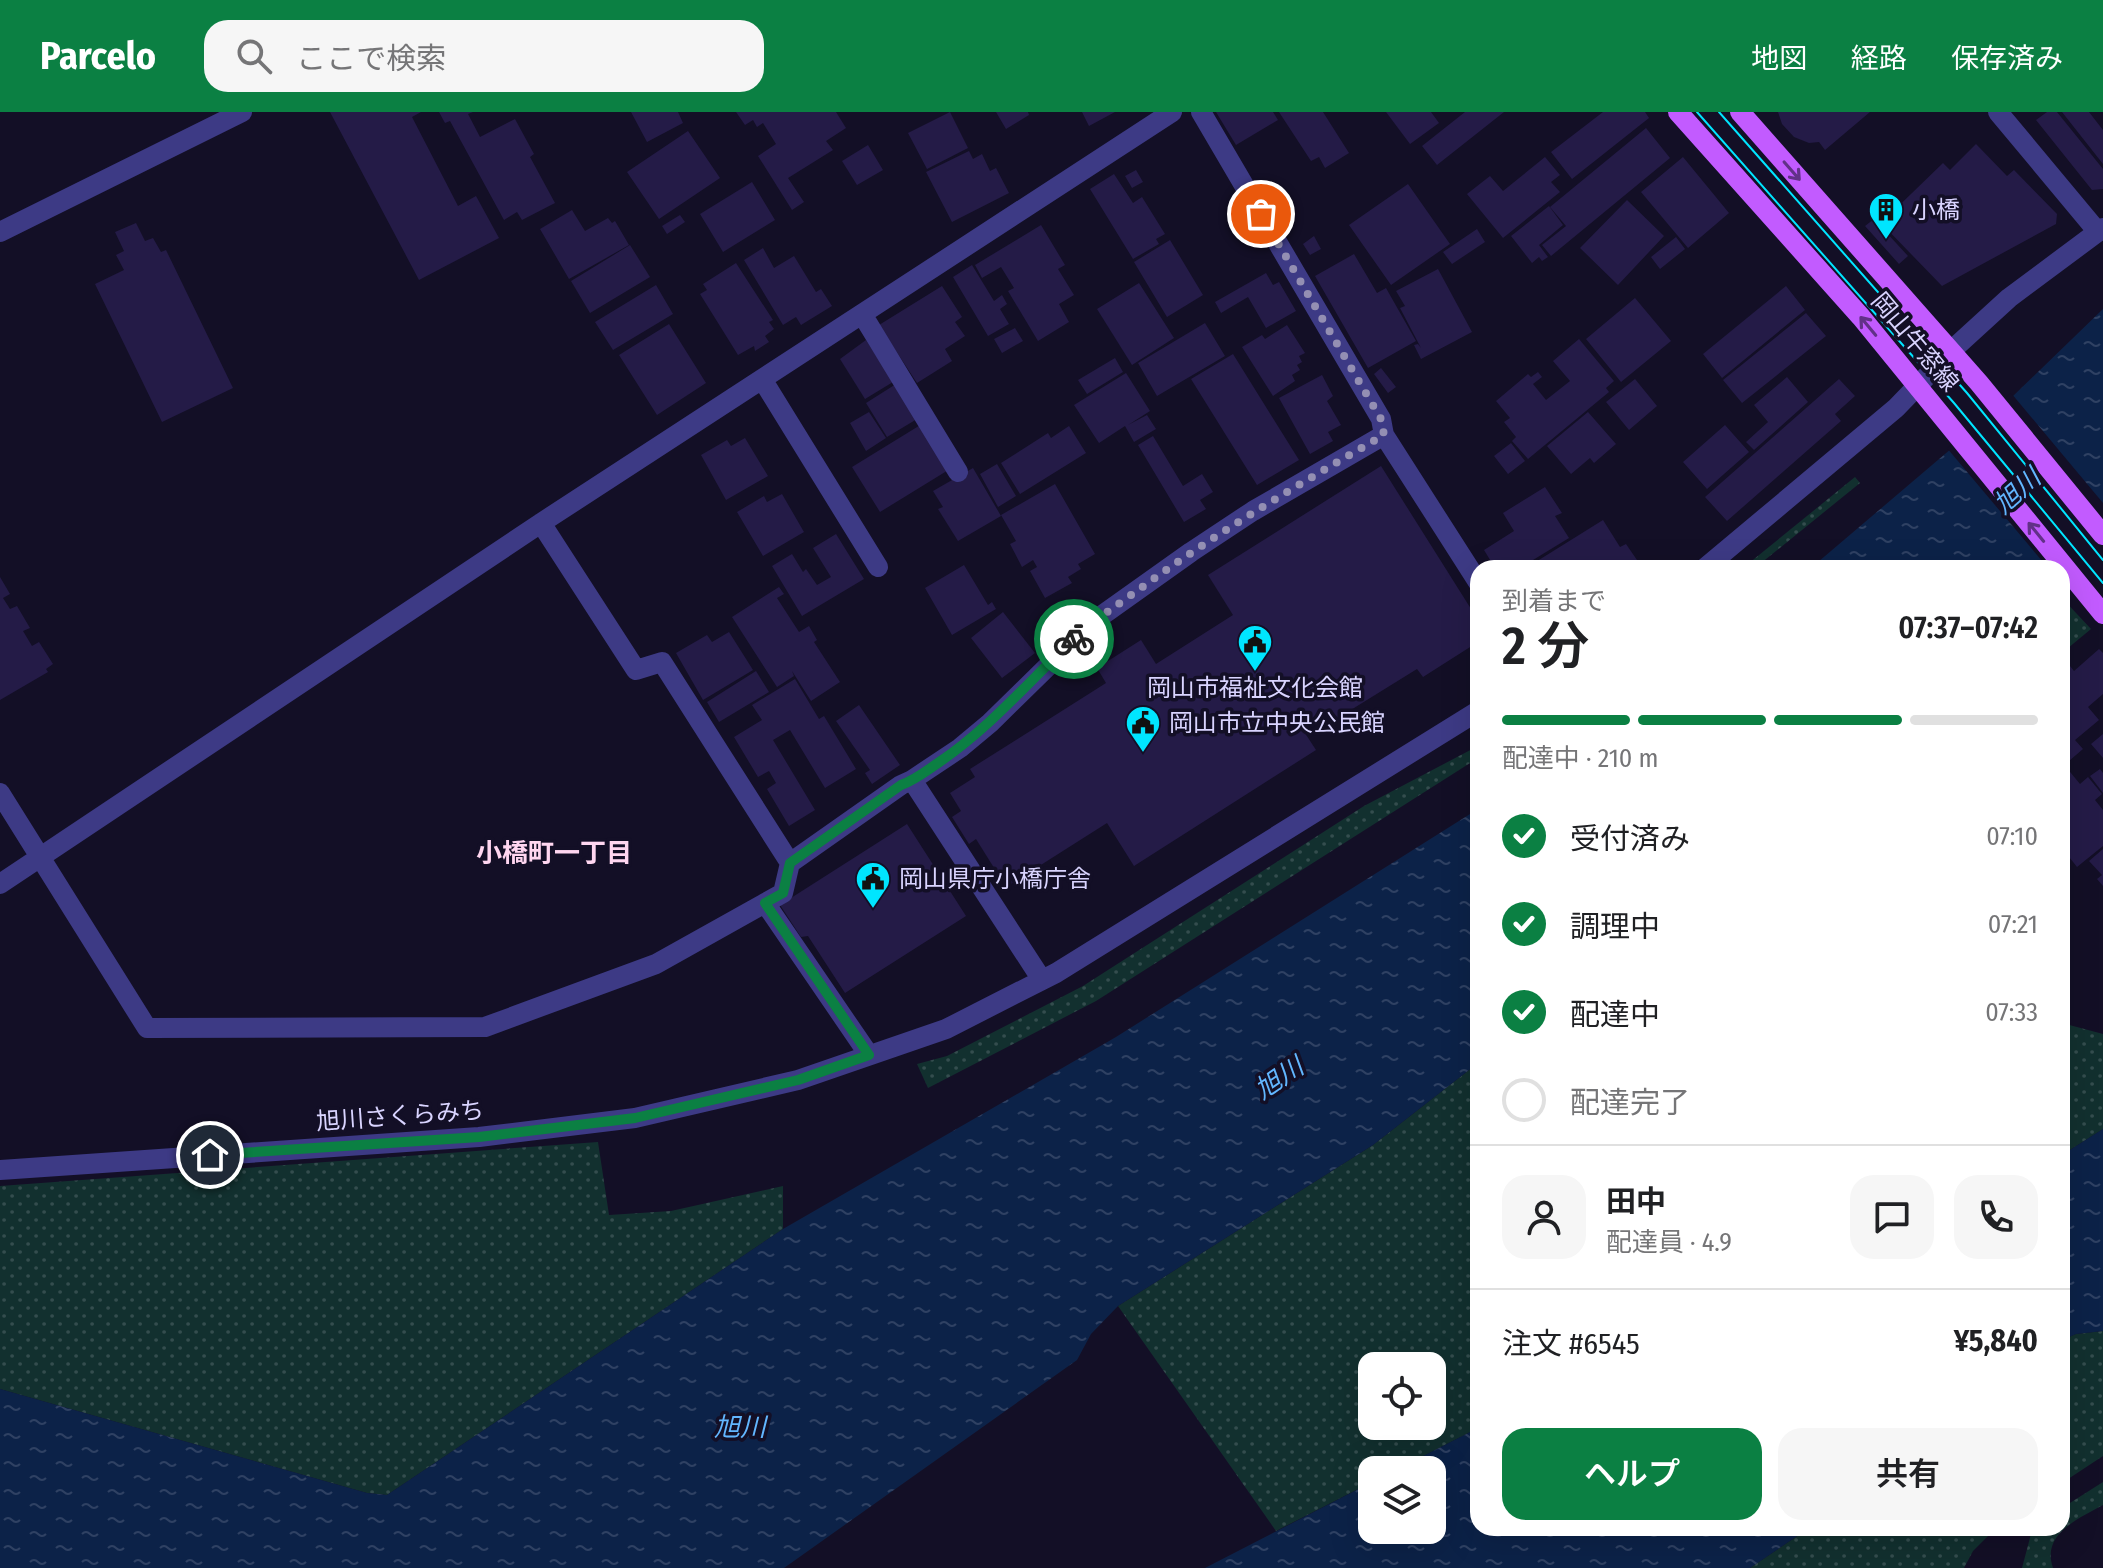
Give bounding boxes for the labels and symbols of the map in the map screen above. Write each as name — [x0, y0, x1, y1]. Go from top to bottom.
one-way arrow — [1783, 160, 1801, 180]
pin — [1227, 180, 1295, 248]
building icon: 小橋 — [1867, 191, 1905, 241]
place label: 小橋 — [1912, 196, 1960, 224]
street label: 岡山牛窓線 — [1866, 287, 1964, 397]
one-way arrow — [1859, 316, 1877, 336]
water label: 旭川 — [1988, 460, 2049, 520]
one-way arrow — [2027, 522, 2045, 542]
courier — [1034, 599, 1114, 679]
public building icon: 岡山市福祉文化会館 — [1236, 623, 1274, 673]
place label: 岡山市福祉文化会館 — [1147, 674, 1363, 702]
public building icon: 岡山市立中央公民館 — [1124, 704, 1162, 754]
place label: 岡山市立中央公民館 — [1169, 709, 1385, 737]
district label: 小橋町一丁目 — [476, 838, 632, 869]
public building icon: 岡山県庁小橋庁舎 — [854, 860, 892, 910]
place label: 岡山県庁小橋庁舎 — [899, 865, 1091, 893]
water label: 旭川 — [1249, 1049, 1312, 1106]
street label: 旭川さくらみち — [315, 1096, 485, 1136]
pin — [176, 1121, 244, 1189]
water label: 旭川 — [714, 1412, 769, 1443]

